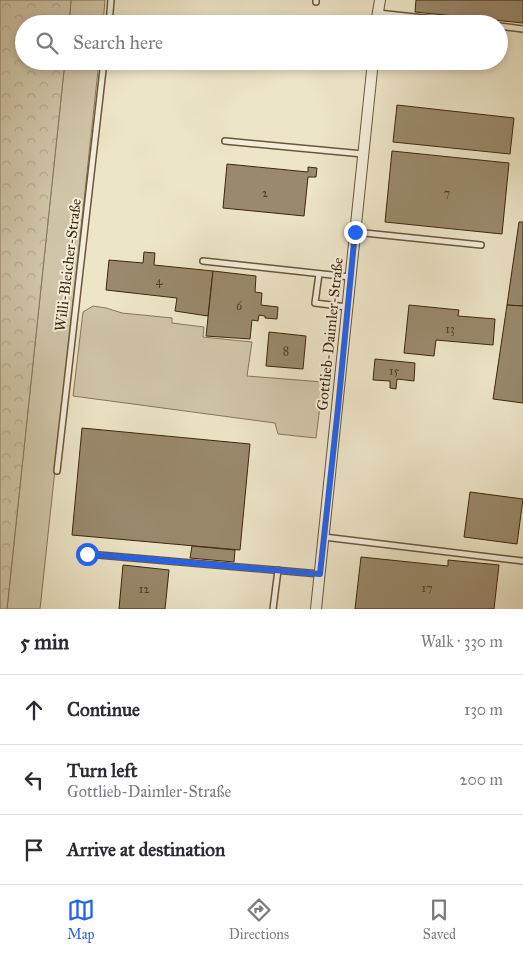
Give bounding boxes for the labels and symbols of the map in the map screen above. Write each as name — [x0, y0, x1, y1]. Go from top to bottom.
house number: 2 — [262, 186, 268, 200]
house number: 7 — [444, 186, 450, 200]
street label: Willi-Bleicher-Straße — [51, 198, 85, 332]
route end — [344, 221, 367, 244]
street label: Gottlieb-Daimler-Straße — [313, 257, 347, 411]
house number: 4 — [156, 274, 163, 288]
house number: 6 — [236, 299, 243, 313]
house number: 13 — [445, 322, 455, 336]
house number: 8 — [283, 344, 289, 358]
house number: 15 — [389, 364, 400, 378]
route start — [76, 543, 99, 566]
house number: 17 — [421, 581, 433, 595]
house number: 12 — [139, 582, 149, 596]

